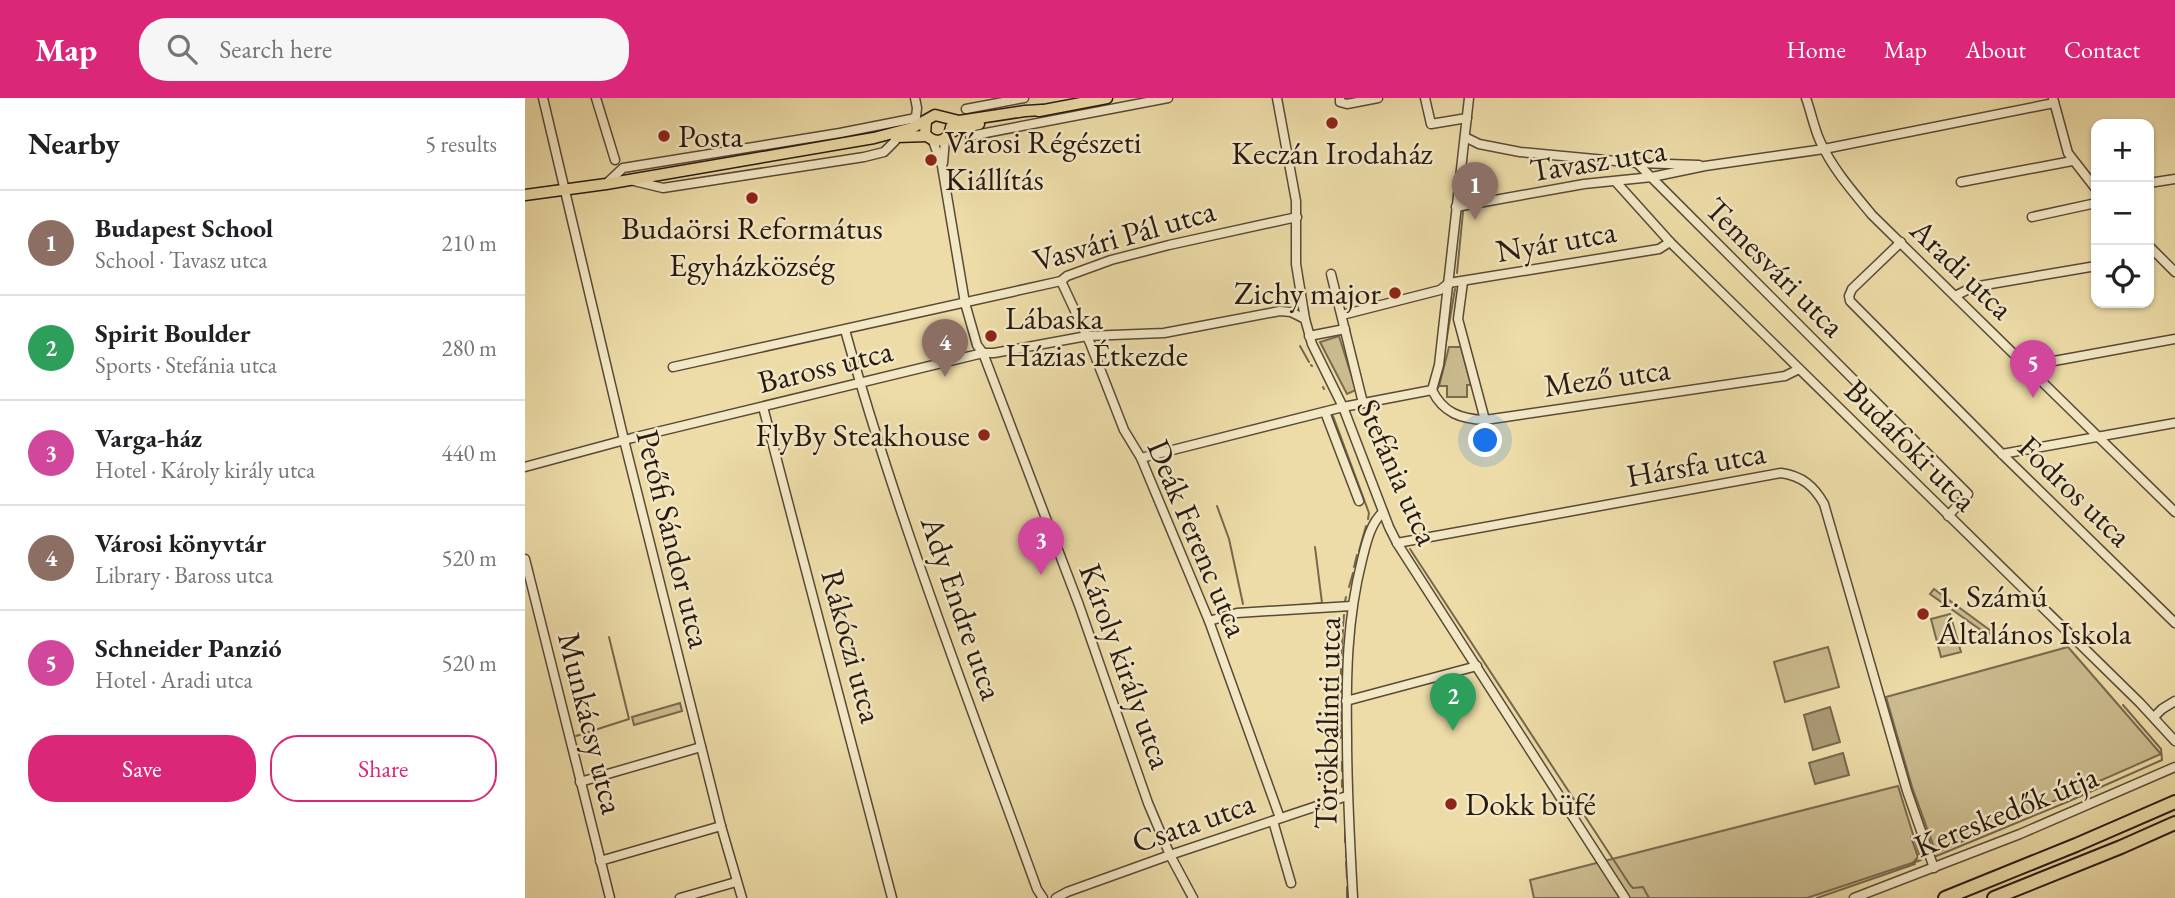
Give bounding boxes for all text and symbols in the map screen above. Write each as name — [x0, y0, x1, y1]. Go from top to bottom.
search box — [139, 18, 629, 81]
text: Map — [35, 28, 97, 71]
icon: search — [163, 30, 201, 68]
text: Search here — [219, 32, 332, 66]
text: Home — [1786, 34, 1846, 65]
text: Map — [1884, 34, 1927, 65]
text: About — [1965, 34, 2026, 65]
text: Contact — [2064, 34, 2140, 65]
place label: Posta — [678, 115, 743, 157]
marker: Keczán Irodaház — [1324, 115, 1340, 131]
map controls — [2091, 119, 2154, 308]
button: + — [2091, 119, 2154, 182]
place label: Városi Régészeti Kiállítás — [945, 121, 1142, 200]
text: Nearby — [28, 124, 120, 163]
marker: Posta — [656, 128, 672, 144]
street label: Tavasz utca — [1527, 128, 1669, 191]
text: 5 results — [425, 129, 497, 159]
place label: Keczán Irodaház — [1231, 132, 1433, 174]
marker: Városi Régészeti Kiállítás — [923, 152, 939, 168]
pin: 1 — [1452, 162, 1498, 220]
button: − — [2091, 182, 2154, 245]
street label: Temesvári utca — [1696, 188, 1854, 346]
street label: Vasvári Pál utca — [1028, 189, 1220, 281]
marker: Budaörsi Református Egyházközség — [744, 190, 760, 206]
place label: Budaörsi Református Egyházközség — [621, 207, 883, 286]
street label: Aradi utca — [1901, 209, 2023, 329]
street label: Nyár utca — [1493, 210, 1619, 272]
text: Budapest School — [95, 211, 273, 245]
text: 1 — [45, 228, 57, 258]
text: 210 m — [441, 228, 497, 258]
text: School · Tavasz utca — [95, 245, 268, 275]
button: locate — [2091, 245, 2154, 308]
place label: Zichy major — [1234, 272, 1381, 314]
marker: Zichy major — [1387, 285, 1403, 301]
place label: Lábaska Házias Étkezde — [1005, 297, 1188, 376]
text: Spirit Boulder — [95, 316, 250, 350]
pin: 4 — [922, 319, 968, 377]
marker: Lábaska Házias Étkezde — [983, 328, 999, 344]
street label: Baross utca — [753, 329, 897, 403]
text: 2 — [45, 333, 57, 363]
text: 280 m — [441, 333, 497, 363]
pin: 5 — [2010, 340, 2056, 398]
street label: Mező utca — [1541, 347, 1673, 407]
text: Sports · Stefánia utca — [95, 350, 277, 380]
street label: Budafoki utca — [1836, 370, 1986, 520]
street label: Stefánia utca — [1347, 392, 1449, 552]
place label: FlyBy Steakhouse — [756, 414, 970, 456]
text: Varga-ház — [95, 421, 202, 455]
your location — [1468, 423, 1502, 457]
street label: Petőfi Sándor utca — [627, 426, 721, 653]
street label: Fodros utca — [2009, 426, 2141, 556]
marker: FlyBy Steakhouse — [976, 427, 992, 443]
street label: Hársfa utca — [1623, 431, 1769, 497]
street label: Deák Ferenc utca — [1138, 433, 1259, 643]
text: 3 — [45, 438, 57, 468]
text: 440 m — [441, 438, 497, 468]
text: Hotel · Károly király utca — [95, 455, 315, 485]
street label: Ady Endre utca — [911, 510, 1013, 706]
pin: 3 — [1018, 517, 1064, 575]
text: Városi könyvtár — [95, 526, 266, 560]
text: 4 — [45, 543, 57, 573]
text: 520 m — [441, 543, 497, 573]
street label: Károly király utca — [1069, 558, 1183, 775]
text: Library · Baross utca — [95, 560, 273, 590]
street label: Rákóczi utca — [811, 565, 893, 728]
place label: 1. Számú Általános Iskola — [1936, 575, 2132, 654]
marker: 1. Számú Általános Iskola — [1915, 606, 1931, 622]
street label: Törökbálinti utca — [1304, 616, 1350, 830]
street label: Munkácsy utca — [548, 628, 634, 819]
text: Schneider Panzió — [95, 631, 281, 665]
text: 5 — [45, 648, 57, 678]
text: 520 m — [441, 648, 497, 678]
text: Hotel · Aradi utca — [95, 665, 253, 695]
pin: 2 — [1430, 673, 1476, 731]
button: Save — [28, 735, 256, 802]
button: Share — [270, 735, 497, 802]
street label: Kereskedők útja — [1908, 755, 2104, 867]
street label: Csata utca — [1126, 781, 1260, 863]
place label: Dokk büfé — [1465, 783, 1596, 825]
marker: Dokk büfé — [1443, 796, 1459, 812]

